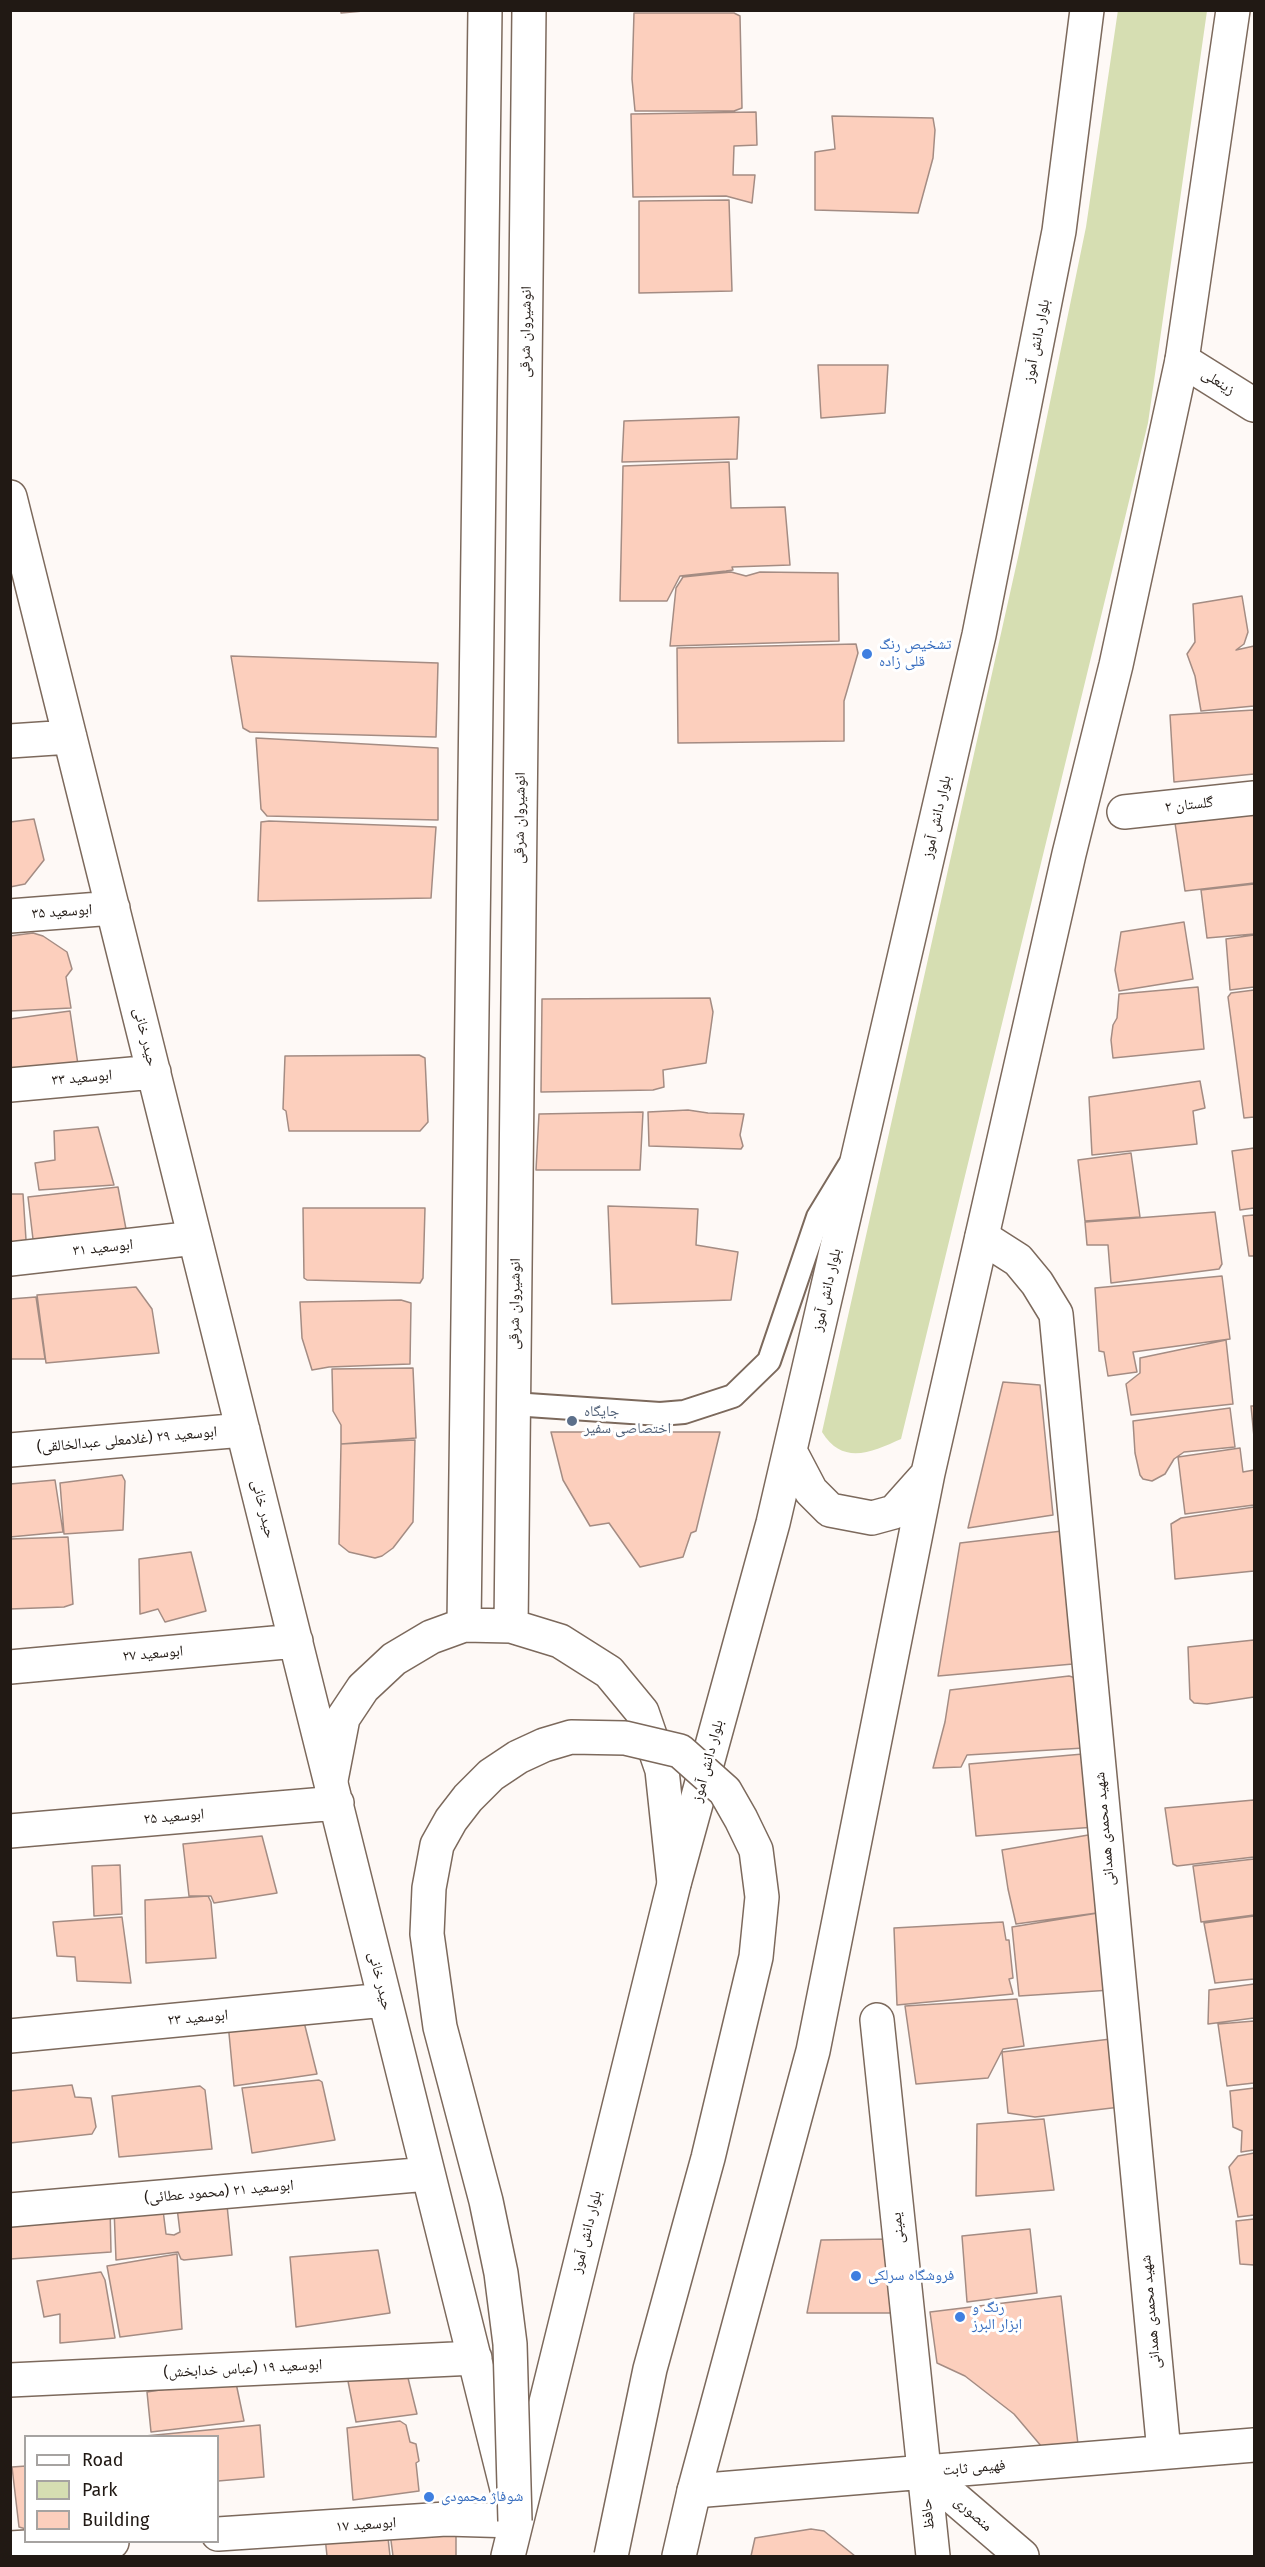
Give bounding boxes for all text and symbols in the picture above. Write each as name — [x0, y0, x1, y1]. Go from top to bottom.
street label: انوشیروان شرقی — [516, 286, 536, 378]
street label: بلوار دانش آموز — [1020, 298, 1054, 384]
street label: زینعلی — [1198, 365, 1238, 399]
place label: تشخیص رنگ قلی زاده — [879, 636, 951, 671]
marker: تشخیص رنگ قلی زاده — [860, 647, 874, 661]
street label: انوشیروان شرقی — [510, 772, 530, 864]
street label: بلوار دانش آموز — [919, 774, 955, 860]
street label: گلستان ۲ — [1164, 794, 1214, 816]
street label: ابوسعید ۳۵ — [31, 901, 93, 923]
street label: حیدر خانی — [129, 1006, 161, 1068]
street label: ابوسعید ۳۳ — [51, 1066, 113, 1090]
street label: ابوسعید ۳۱ — [72, 1236, 134, 1260]
street label: بلوار دانش آموز — [809, 1247, 845, 1333]
street label: انوشیروان شرقی — [505, 1258, 525, 1350]
place label: جایگاه اختصاصی سفیر — [584, 1403, 671, 1438]
marker: جایگاه اختصاصی سفیر — [565, 1414, 579, 1428]
street label: ابوسعید ۲۹ (غلامعلی عبدالخالقی) — [36, 1423, 218, 1457]
street label: حیدر خانی — [247, 1478, 279, 1540]
street label: ابوسعید ۲۷ — [122, 1642, 184, 1666]
street label: بلوار دانش آموز — [688, 1718, 728, 1804]
street label: شهید محمدی همدانی — [1091, 1771, 1119, 1887]
street label: ابوسعید ۲۵ — [143, 1805, 205, 1829]
street label: حیدر خانی — [364, 1950, 396, 2012]
street label: ابوسعید ۲۳ — [167, 2006, 229, 2030]
street label: ابوسعید ۲۱ (محمود عطائی) — [144, 2177, 294, 2207]
street label: بلوار دانش آموز — [568, 2189, 606, 2275]
street label: یمینی — [887, 2211, 909, 2245]
street label: شهید محمدی همدانی — [1137, 2254, 1165, 2370]
place label: فروشگاه سرلکی — [868, 2267, 954, 2285]
marker: فروشگاه سرلکی — [849, 2269, 863, 2283]
place label: رنگ و ابزار البرز — [972, 2299, 1022, 2334]
marker: رنگ و ابزار البرز — [953, 2310, 967, 2324]
street label: ابوسعید ۱۹ (عباس خدابخش) — [163, 2356, 323, 2382]
legend — [24, 2435, 219, 2543]
text: Road — [82, 2449, 124, 2471]
street label: فهیمی ثابت — [942, 2456, 1006, 2480]
text: Park — [82, 2479, 117, 2501]
place label: شوفاژ محمودی — [441, 2488, 523, 2506]
marker: شوفاژ محمودی — [422, 2490, 436, 2504]
street label: منصوری — [950, 2492, 996, 2536]
street label: حافظ — [917, 2497, 939, 2531]
text: Building — [82, 2509, 149, 2531]
street label: ابوسعید ۱۷ — [335, 2514, 397, 2536]

